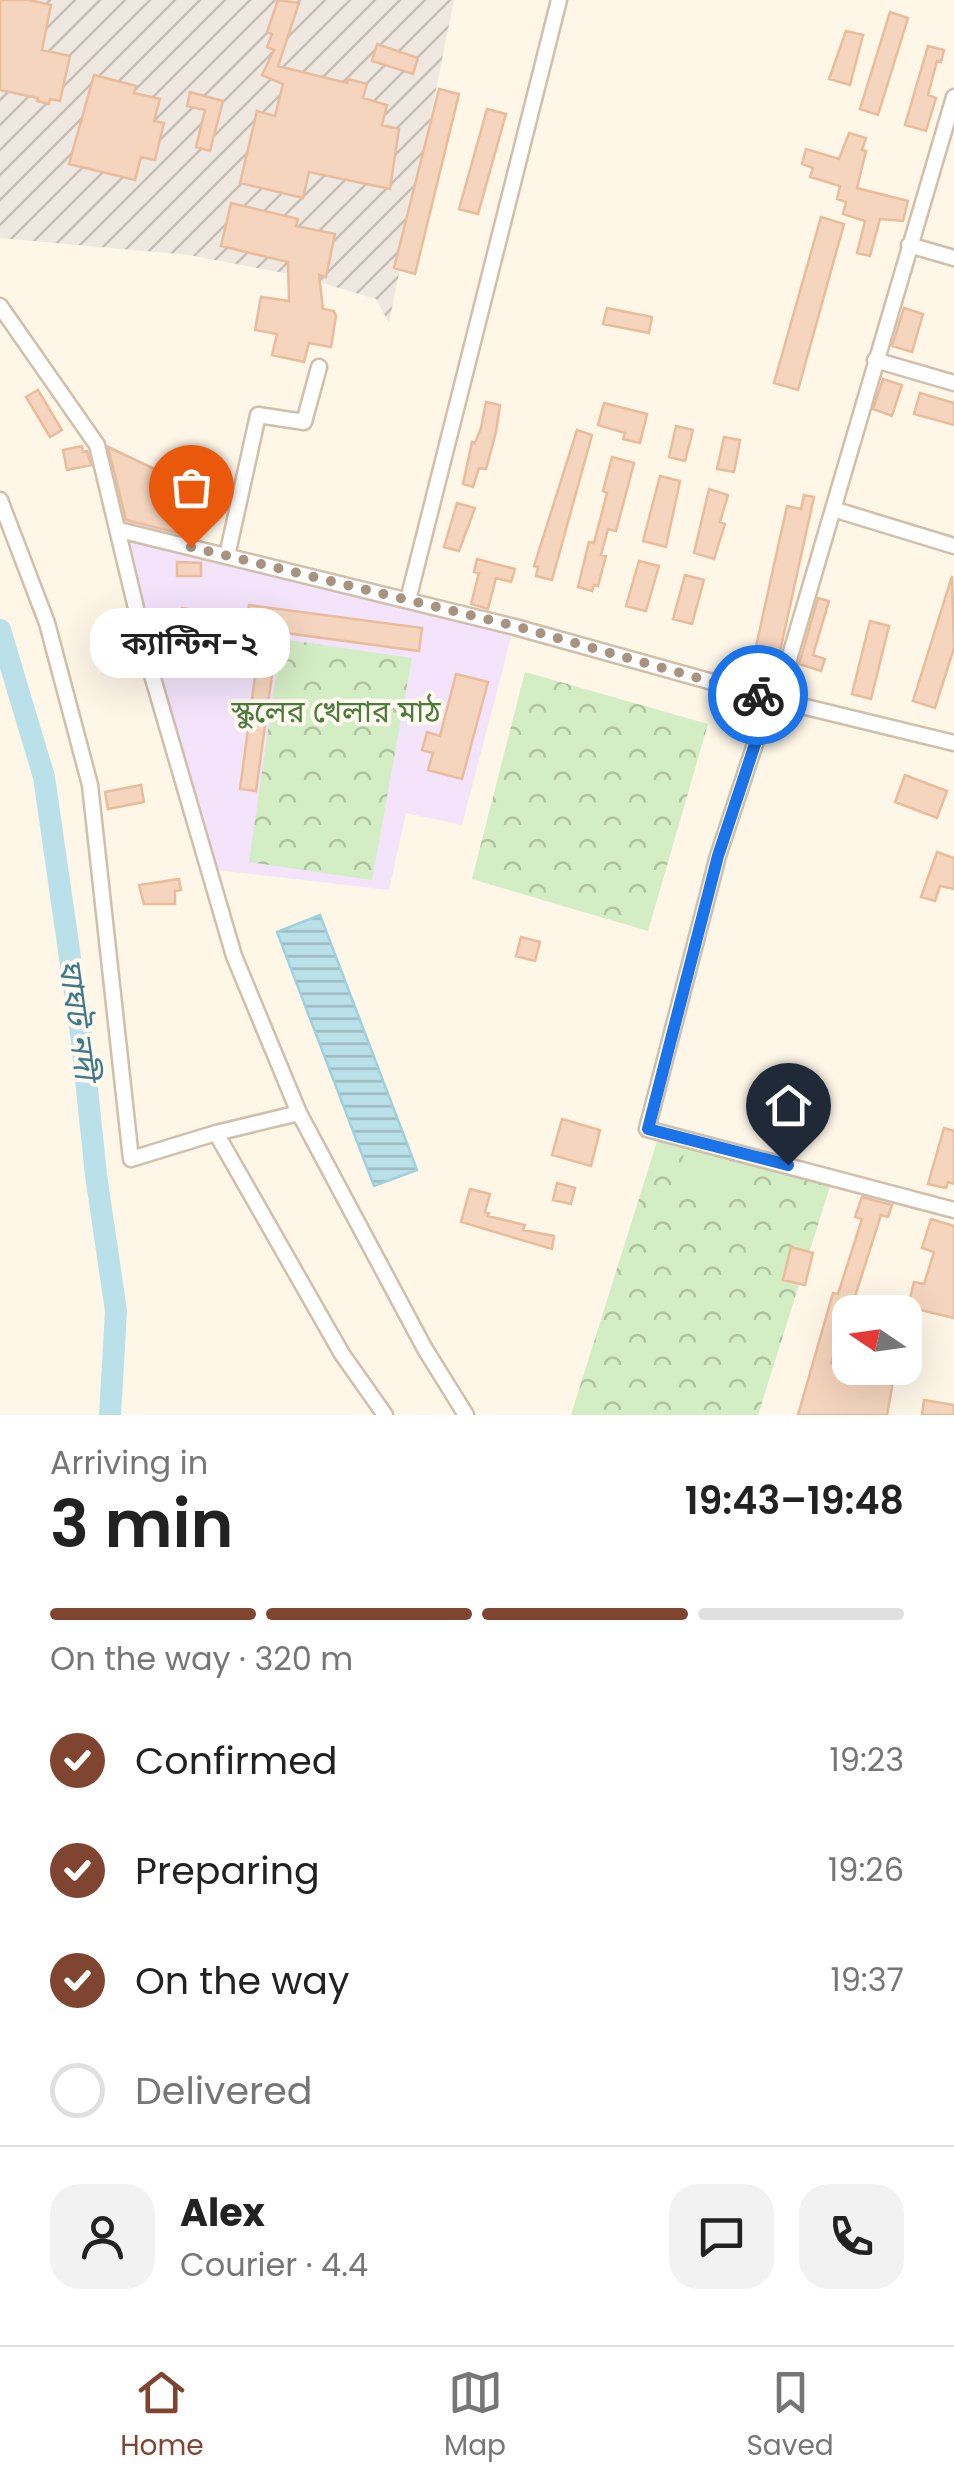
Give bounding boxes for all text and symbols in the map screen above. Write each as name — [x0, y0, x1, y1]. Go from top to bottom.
pin — [149, 445, 234, 548]
icon: bag — [164, 460, 219, 515]
callout: ক্যান্টিন-২ — [91, 607, 291, 677]
text: ক্যান্টিন-২ — [121, 620, 259, 665]
courier — [708, 645, 808, 745]
icon: bike — [731, 668, 786, 723]
park label: স্কুলের খেলার মাঠ — [231, 690, 441, 733]
water label: ঘাঘট নদী — [48, 956, 110, 1087]
pin — [746, 1063, 831, 1166]
icon: home — [761, 1078, 816, 1133]
north arrow — [832, 1295, 922, 1385]
map controls — [832, 1295, 922, 1385]
text: Arriving in — [50, 1440, 208, 1485]
text: 19:43–19:48 — [685, 1474, 904, 1527]
text: 3 min — [50, 1479, 234, 1570]
text: On the way · 320 m — [50, 1636, 353, 1681]
icon: check — [50, 1733, 105, 1788]
text: Confirmed — [135, 1734, 337, 1787]
text: 19:23 — [830, 1737, 904, 1782]
icon: check — [50, 1843, 105, 1898]
text: Preparing — [135, 1844, 320, 1897]
text: 19:26 — [828, 1847, 904, 1892]
icon: check — [50, 1953, 105, 2008]
text: On the way — [135, 1954, 349, 2007]
text: 19:37 — [830, 1957, 904, 2002]
text: Delivered — [135, 2064, 312, 2117]
button: person — [50, 2184, 155, 2289]
button: chat — [669, 2184, 774, 2289]
button: phone — [799, 2184, 904, 2289]
text: Alex — [180, 2186, 265, 2239]
text: Courier · 4.4 — [180, 2242, 368, 2287]
tab: Home — [120, 2365, 204, 2467]
tab: Map — [444, 2365, 506, 2467]
tab: Saved — [746, 2365, 834, 2467]

